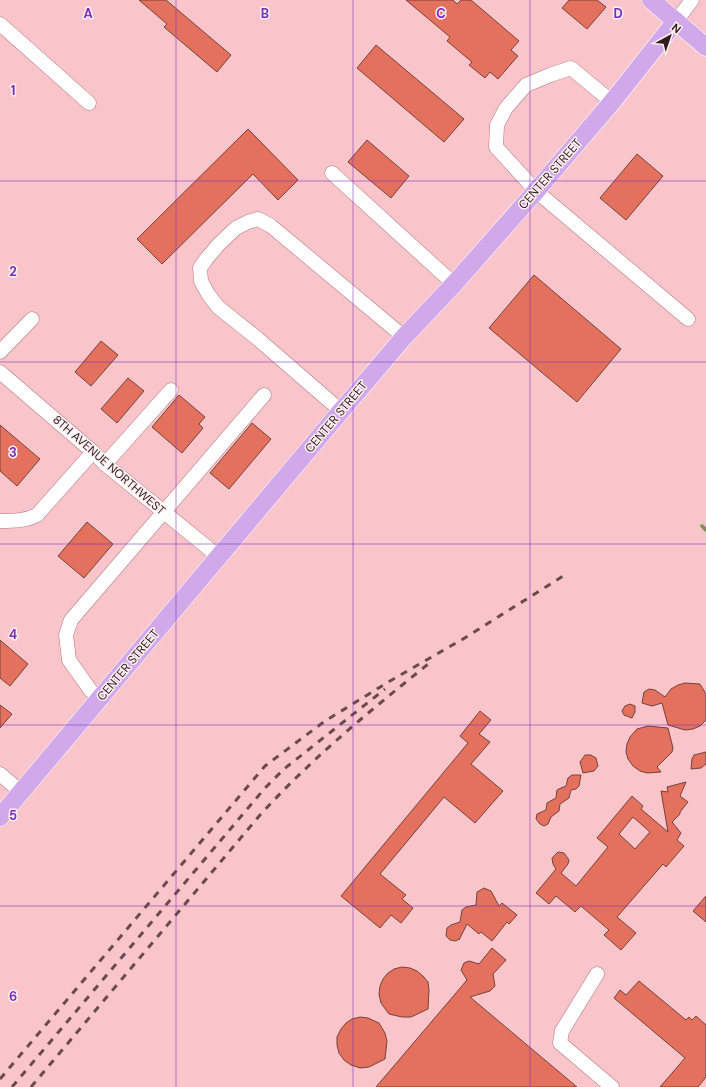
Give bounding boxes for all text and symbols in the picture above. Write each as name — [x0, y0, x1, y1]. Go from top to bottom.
text: A — [83, 5, 93, 22]
text: B — [261, 5, 269, 22]
text: C — [436, 5, 446, 22]
text: D — [613, 5, 623, 22]
north arrow — [650, 16, 690, 56]
text: N — [669, 20, 684, 36]
text: 1 — [11, 82, 15, 99]
street label: CENTER STREET — [515, 135, 585, 213]
text: 2 — [9, 263, 17, 280]
street label: CENTER STREET — [301, 378, 371, 456]
street label: 8TH AVENUE NORTHWEST — [49, 412, 169, 519]
text: 3 — [9, 444, 17, 461]
text: 4 — [9, 626, 17, 643]
street label: CENTER STREET — [93, 626, 163, 704]
text: 5 — [9, 807, 17, 824]
text: 6 — [9, 988, 17, 1005]

